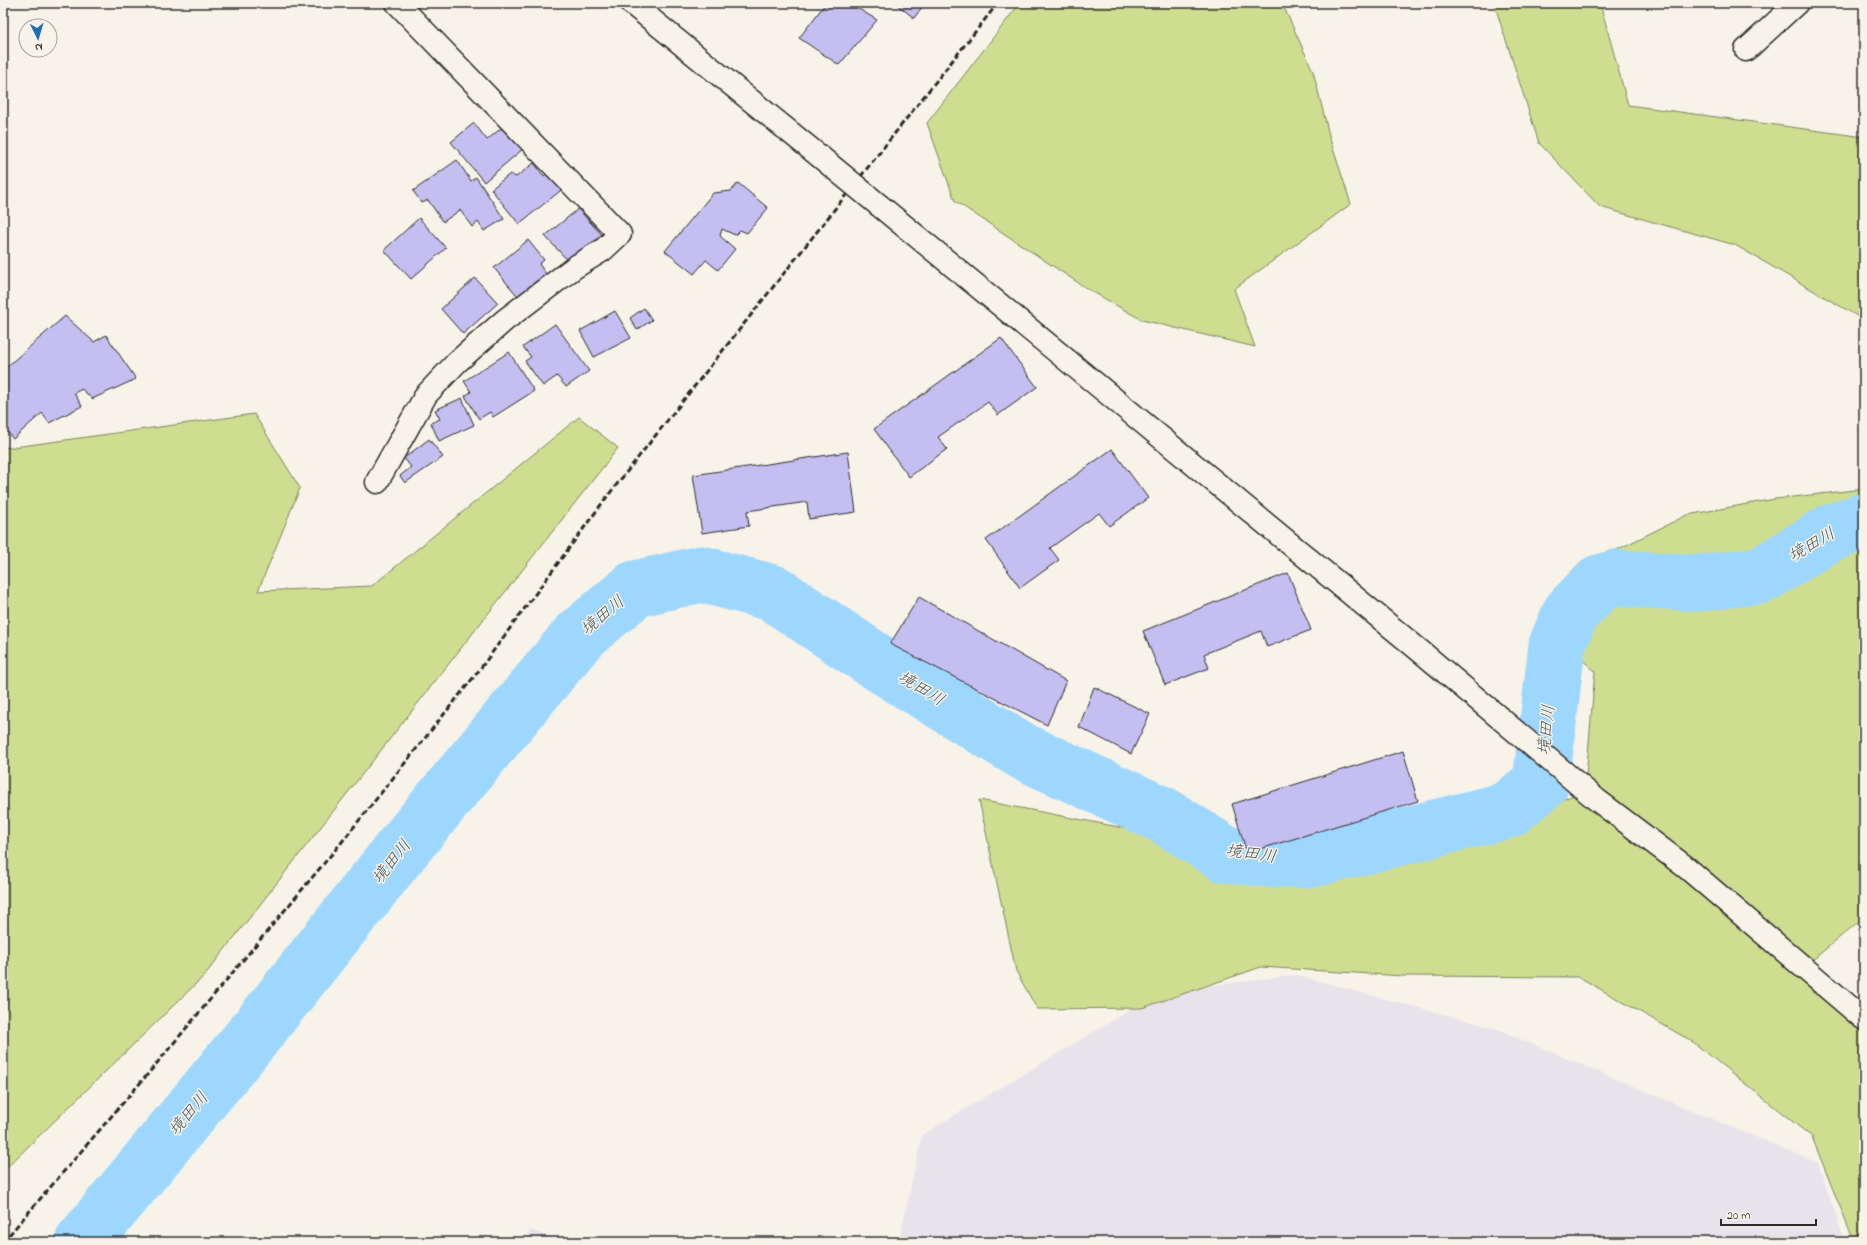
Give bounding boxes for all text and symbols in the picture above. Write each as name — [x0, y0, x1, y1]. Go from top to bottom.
north arrow — [18, 18, 58, 58]
text: N — [34, 39, 43, 55]
water label: 境田川 — [1784, 521, 1840, 569]
water label: 境田川 — [575, 590, 631, 642]
water label: 境田川 — [893, 665, 949, 713]
water label: 境田川 — [1532, 703, 1562, 757]
water label: 境田川 — [366, 834, 418, 890]
water label: 境田川 — [1224, 838, 1278, 870]
water label: 境田川 — [163, 1086, 215, 1142]
scale bar — [1721, 1201, 1816, 1227]
text: 20 m — [1727, 1207, 1750, 1225]

